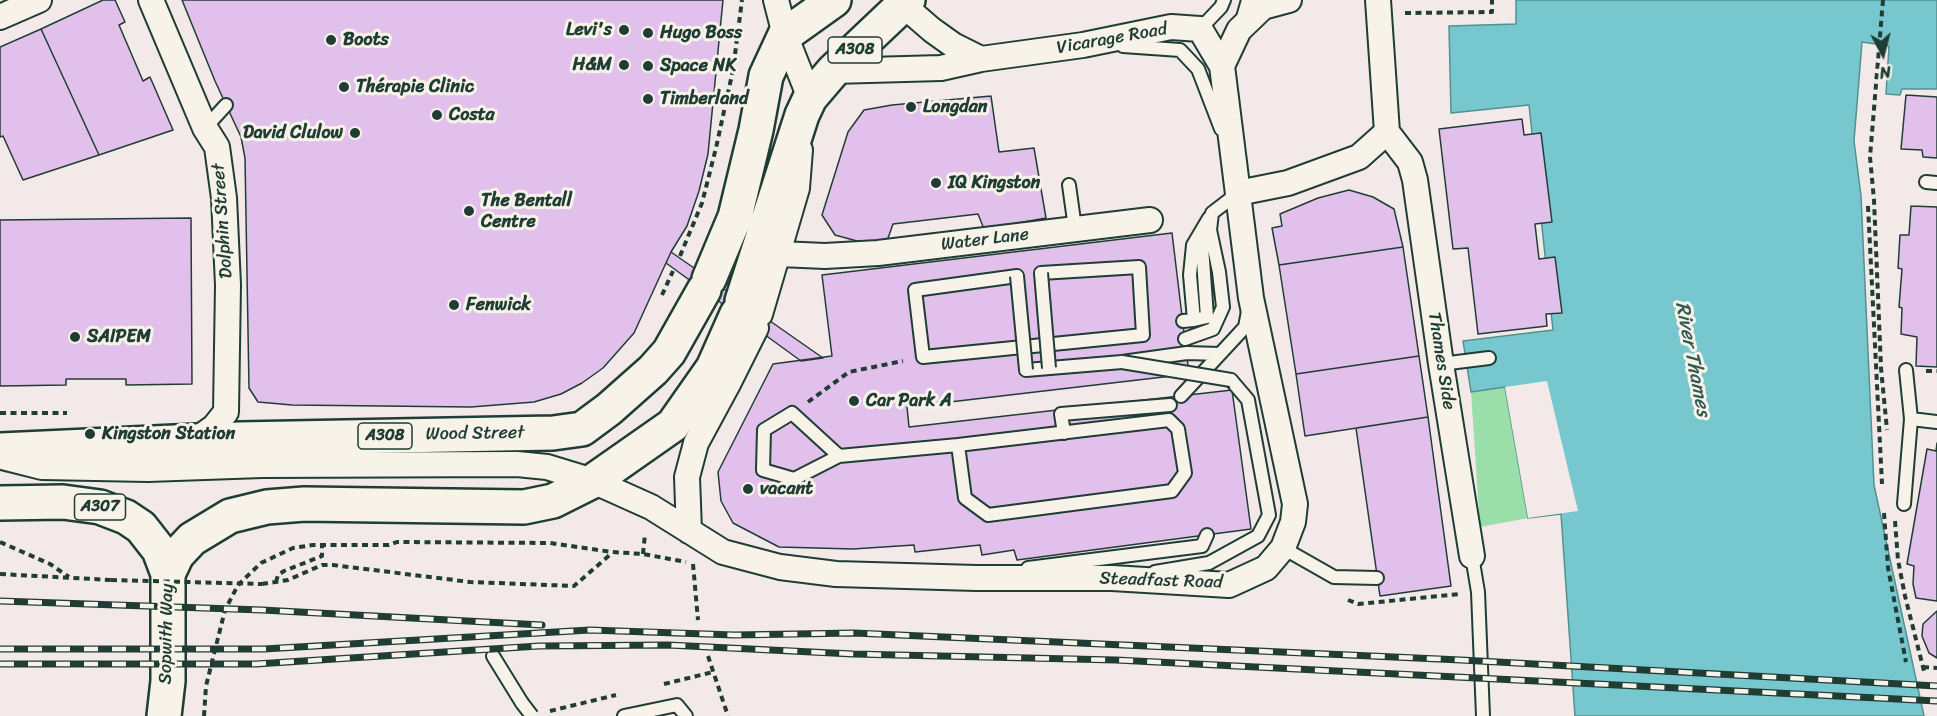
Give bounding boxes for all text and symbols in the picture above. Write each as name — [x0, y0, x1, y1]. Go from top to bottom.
place label: Levi's — [566, 19, 612, 41]
street label: Vicarage Road — [1055, 19, 1169, 59]
place label: Hugo Boss — [660, 22, 742, 44]
marker: Levi's — [617, 23, 631, 37]
north arrow — [1853, 24, 1913, 84]
marker: Hugo Boss — [641, 26, 655, 40]
place label: Boots — [343, 29, 389, 51]
marker: Boots — [324, 33, 338, 47]
road number: A308 — [828, 37, 882, 63]
place label: H&M — [572, 54, 612, 76]
place label: Space NK — [660, 55, 736, 77]
text: N — [1878, 57, 1893, 87]
marker: H&M — [617, 58, 631, 72]
marker: Space NK — [641, 59, 655, 73]
place label: Thérapie Clinic — [356, 76, 474, 98]
marker: Thérapie Clinic — [337, 80, 351, 94]
place label: Timberland — [660, 88, 748, 110]
marker: Timberland — [641, 92, 655, 106]
place label: Longdan — [923, 96, 987, 118]
marker: Longdan — [904, 100, 918, 114]
place label: Costa — [449, 104, 495, 126]
marker: Costa — [430, 108, 444, 122]
place label: David Clulow — [243, 122, 343, 144]
marker: David Clulow — [348, 126, 362, 140]
street label: Dolphin Street — [208, 163, 238, 279]
place label: IQ Kingston — [948, 172, 1040, 194]
marker: IQ Kingston — [929, 176, 943, 190]
place label: The Bentall Centre — [481, 190, 572, 232]
marker: The Bentall Centre — [462, 204, 476, 218]
street label: Water Lane — [940, 224, 1030, 256]
place label: Fenwick — [466, 294, 531, 316]
marker: Fenwick — [447, 298, 461, 312]
water label: River Thames — [1669, 300, 1715, 418]
street label: Thames Side — [1423, 311, 1459, 411]
place label: SAIPEM — [87, 326, 151, 348]
marker: SAIPEM — [68, 330, 82, 344]
place label: Car Park A — [866, 390, 952, 412]
marker: Car Park A — [847, 394, 861, 408]
street label: Wood Street — [425, 422, 525, 446]
place label: Kingston Station — [102, 423, 235, 445]
road number: A308 — [358, 423, 412, 449]
marker: Kingston Station — [83, 427, 97, 441]
place label: vacant — [760, 478, 813, 500]
marker: vacant — [741, 482, 755, 496]
road number: A307 — [74, 494, 126, 520]
street label: Steadfast Road — [1099, 568, 1223, 594]
street label: Sopwith Way — [155, 583, 179, 685]

